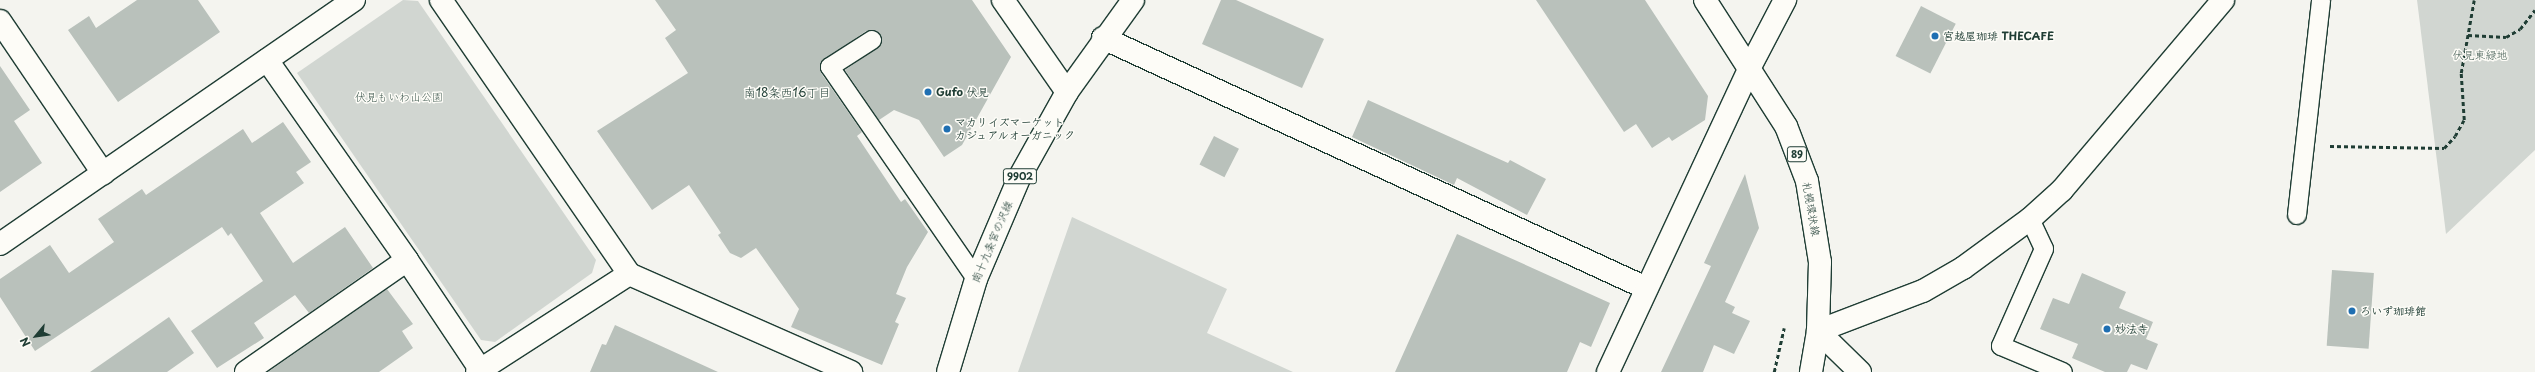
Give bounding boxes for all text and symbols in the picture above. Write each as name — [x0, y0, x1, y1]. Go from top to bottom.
place label: 宮越屋珈琲 THECAFE — [1943, 29, 2054, 43]
marker: 宮越屋珈琲 THECAFE — [1930, 31, 1940, 41]
park label: 伏見東緑地 — [2453, 48, 2507, 62]
place label: Gufo 伏見 — [936, 85, 988, 99]
district label: 南18条西16丁目 — [744, 86, 830, 100]
marker: Gufo 伏見 — [923, 87, 933, 97]
park label: 伏見もいわ山公園 — [355, 90, 443, 104]
place label: マカリイズマーケット カジュアルオーガニック — [955, 116, 1076, 142]
marker: マカリイズマーケット カジュアルオーガニック — [942, 124, 952, 134]
road number: 89 — [1786, 146, 1808, 162]
road number: 9902 — [1002, 168, 1038, 184]
street label: 札幌環状線 — [1800, 181, 1822, 237]
street label: 南十九条宮の沢線 — [969, 199, 1015, 285]
place label: ろいず珈琲館 — [2360, 304, 2426, 318]
marker: ろいず珈琲館 — [2347, 306, 2357, 316]
north arrow — [16, 316, 56, 356]
place label: 妙法寺 — [2115, 322, 2148, 336]
marker: 妙法寺 — [2102, 324, 2112, 334]
text: N — [16, 334, 35, 350]

